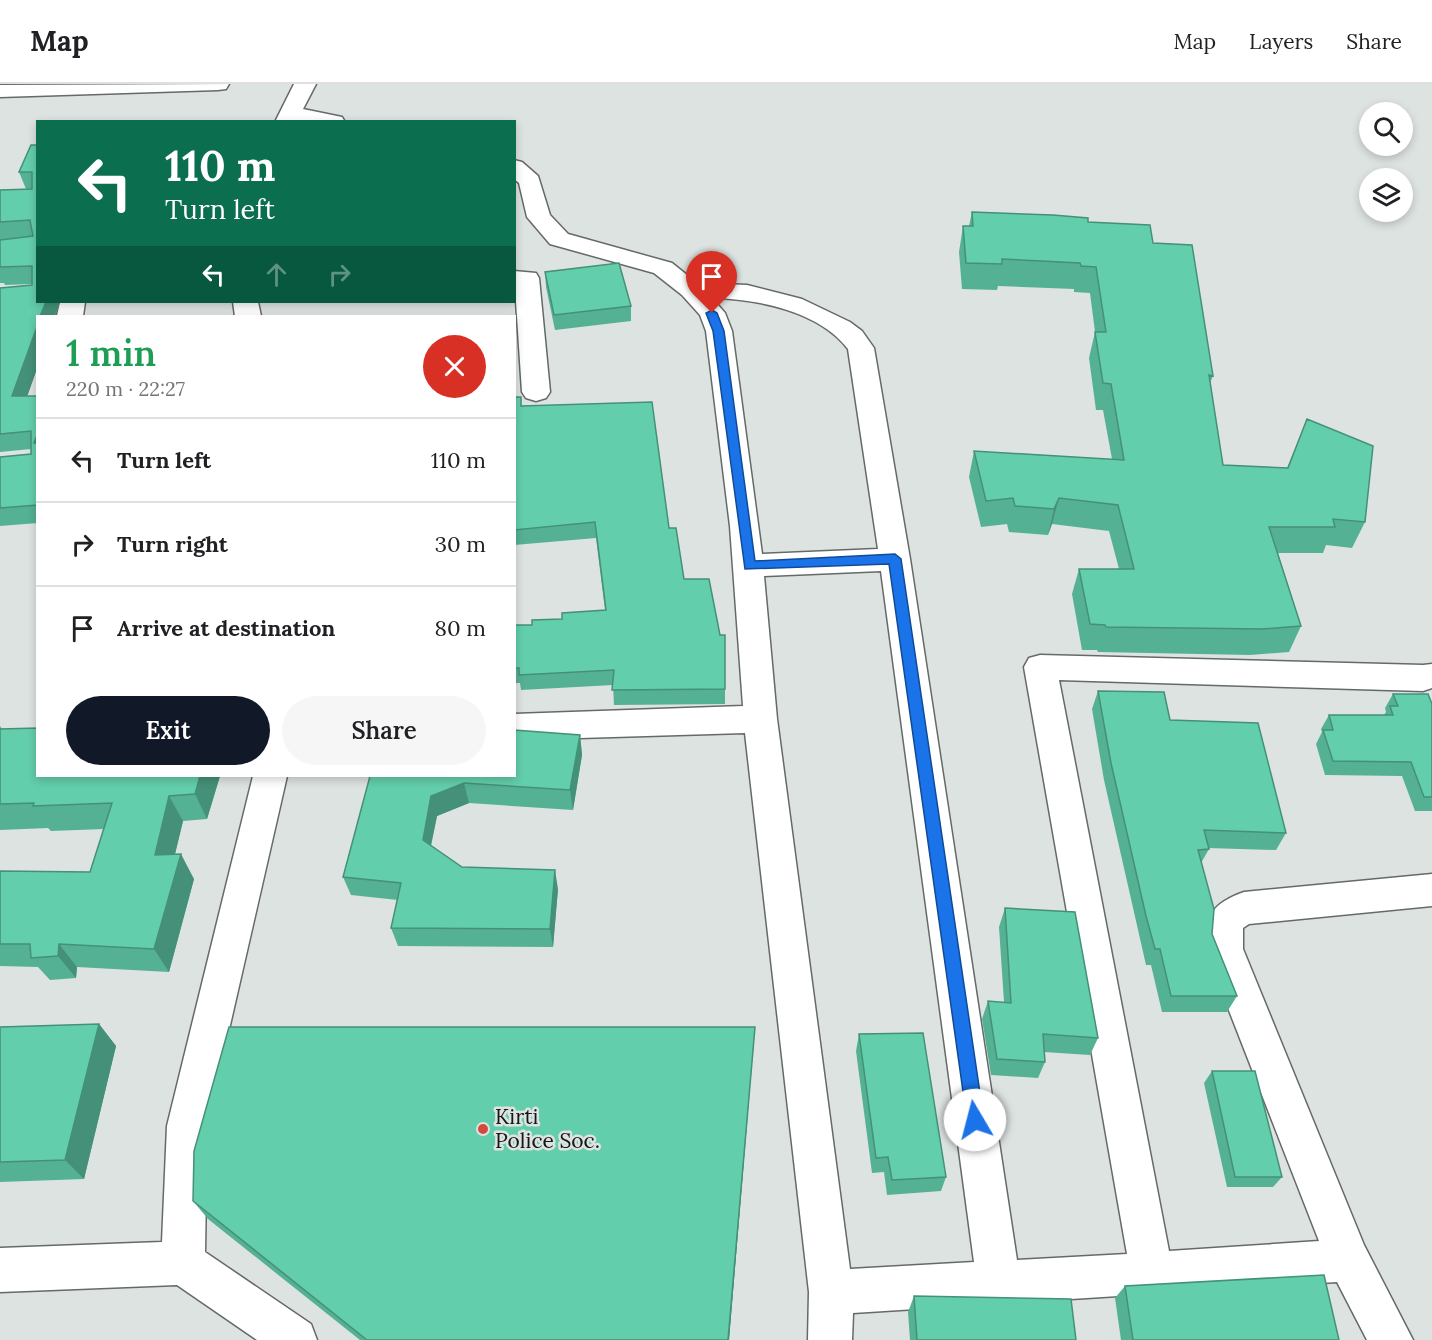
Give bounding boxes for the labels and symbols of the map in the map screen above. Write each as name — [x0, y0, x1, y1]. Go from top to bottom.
pin — [686, 251, 737, 313]
position arrow — [943, 1088, 1007, 1152]
place label: Kirti Police Soc. — [495, 1103, 600, 1154]
marker: Kirti Police Soc. — [476, 1122, 490, 1136]

